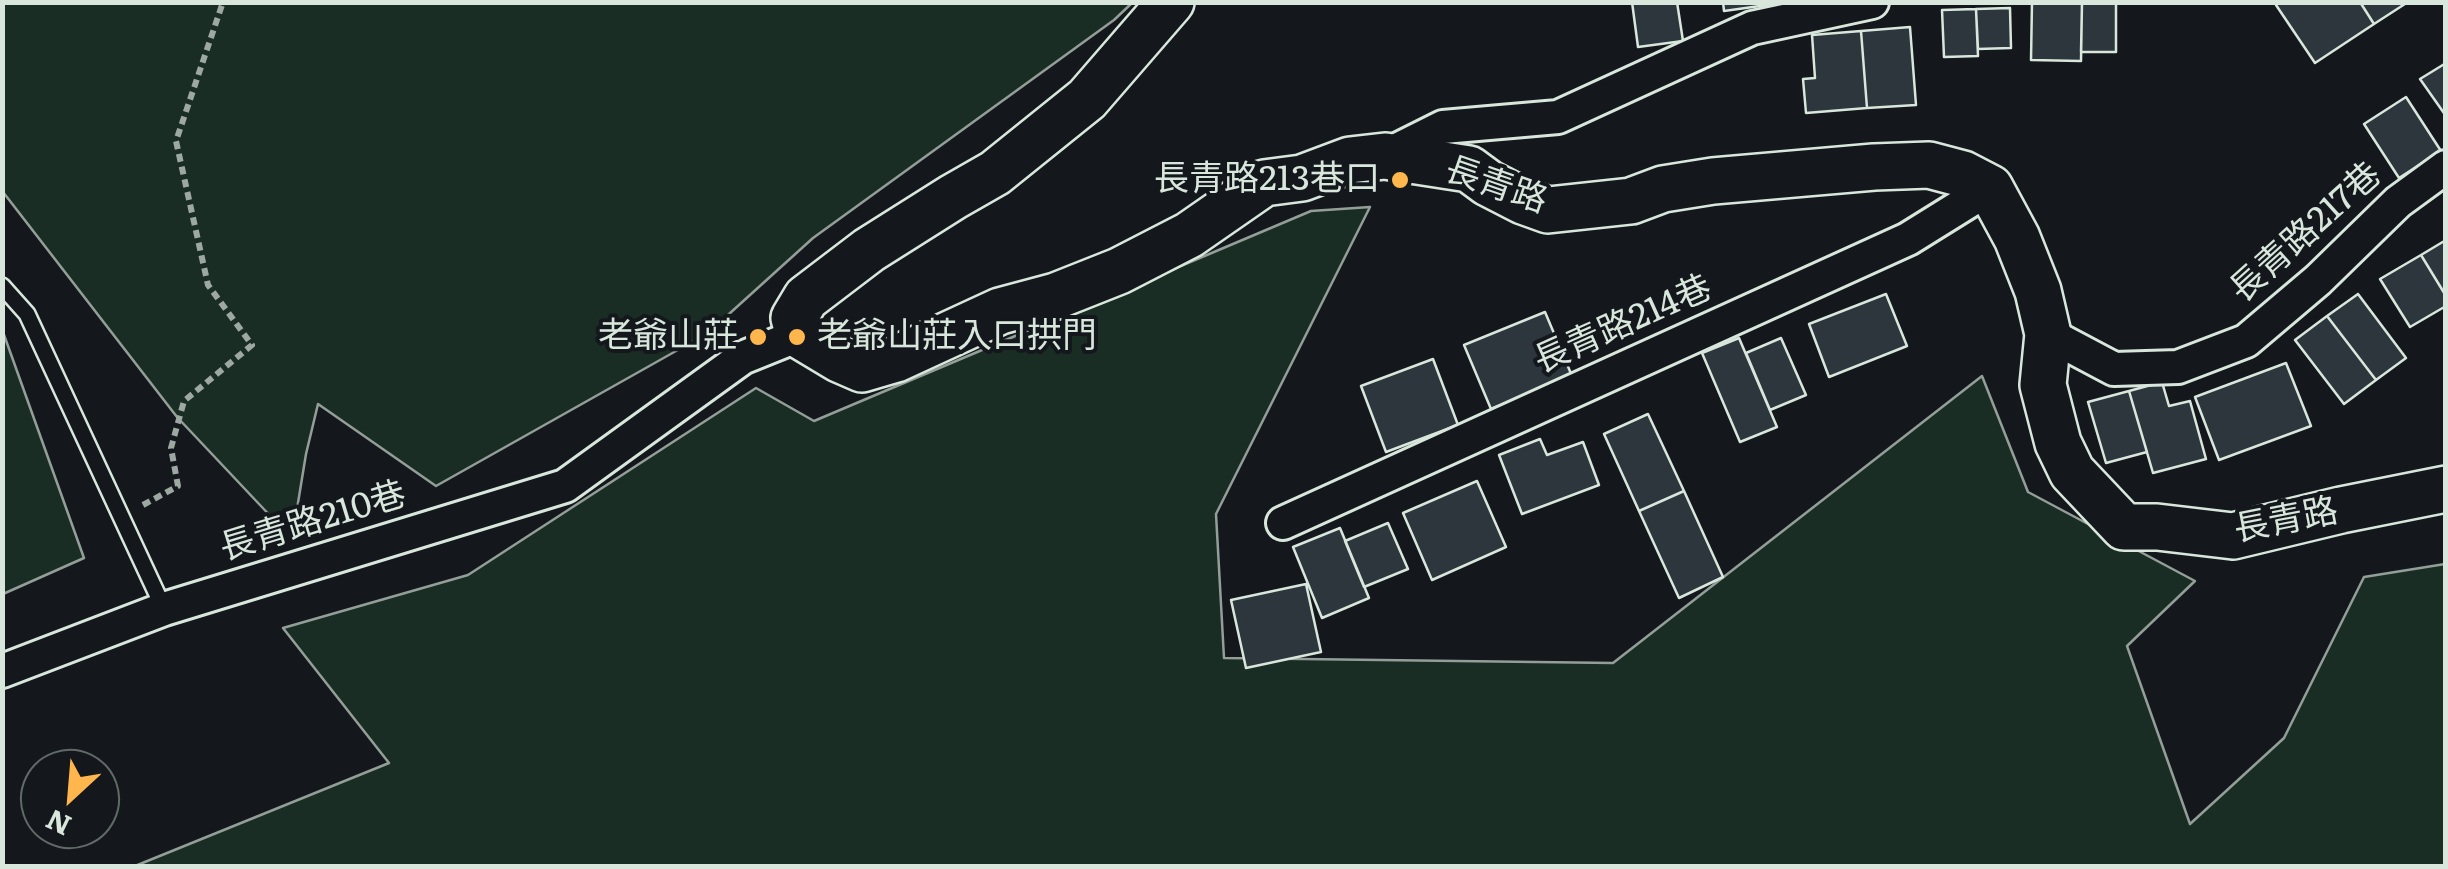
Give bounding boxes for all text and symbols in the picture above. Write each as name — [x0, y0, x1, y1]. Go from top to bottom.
street label: 長青路 — [1440, 149, 1552, 223]
street label: 長青路217巷 — [2222, 154, 2390, 312]
place label: 長青路213巷口 — [1154, 159, 1380, 201]
marker: 長青路213巷口 — [1389, 169, 1411, 191]
street label: 長青路214巷 — [1528, 267, 1718, 383]
place label: 老爺山莊 — [598, 316, 738, 358]
place label: 老爺山莊入口拱門 — [817, 316, 1097, 358]
marker: 老爺山莊 — [747, 326, 769, 348]
marker: 老爺山莊入口拱門 — [786, 326, 808, 348]
street label: 長青路210巷 — [215, 474, 411, 570]
street label: 長青路 — [2230, 490, 2342, 552]
north arrow — [20, 749, 120, 849]
text: N — [38, 800, 77, 848]

